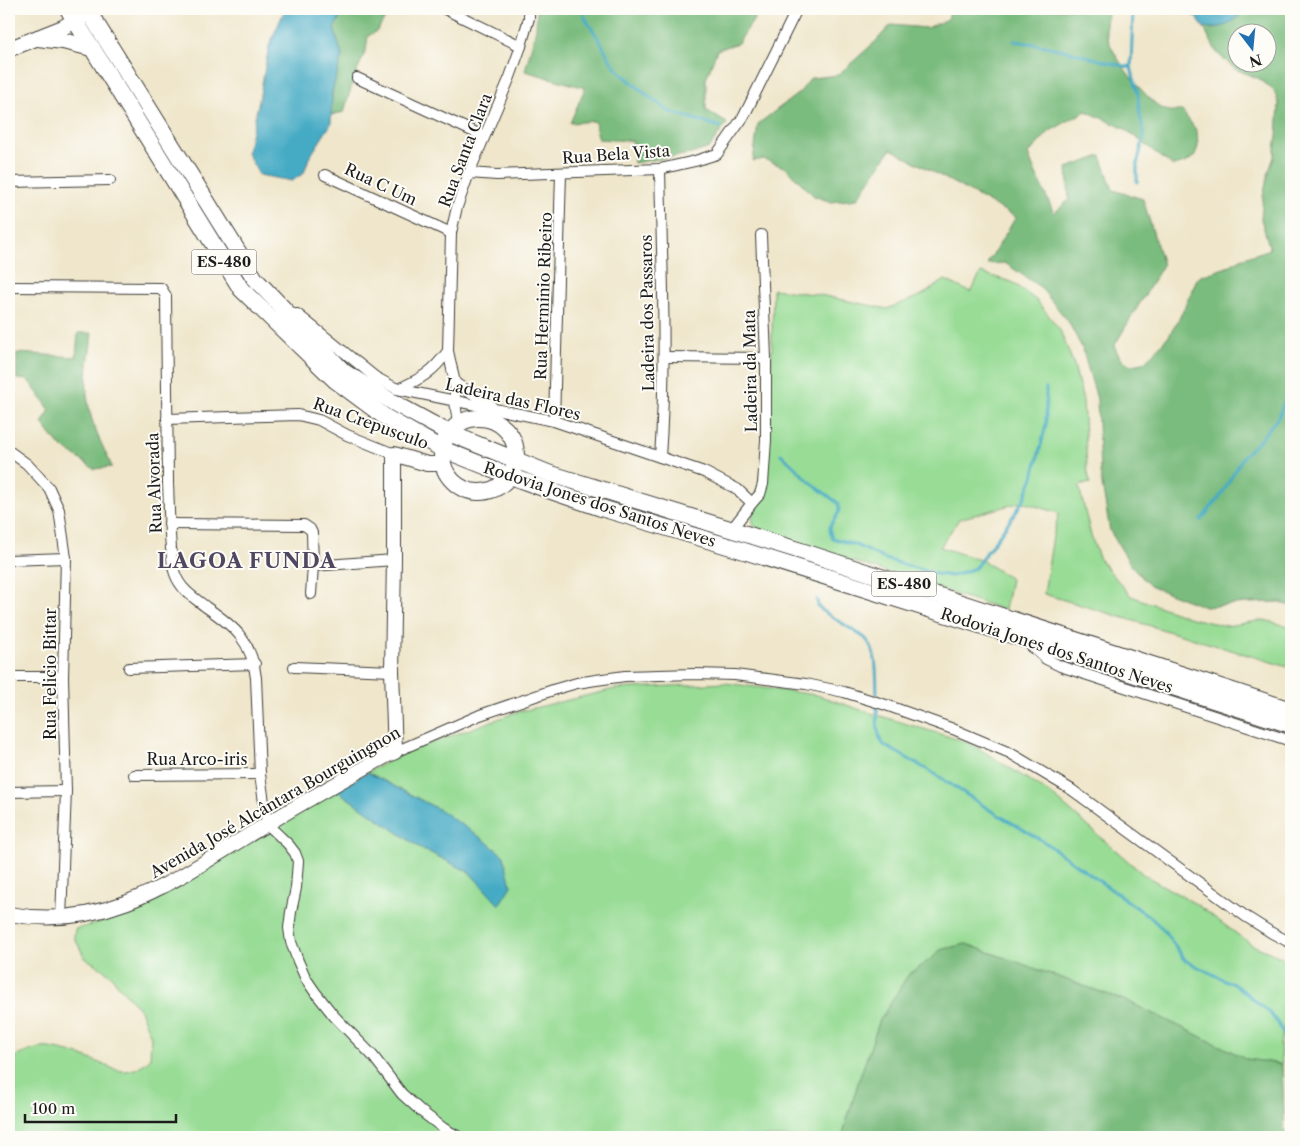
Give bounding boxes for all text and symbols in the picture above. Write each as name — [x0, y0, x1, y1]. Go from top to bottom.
north arrow — [1228, 22, 1278, 72]
text: N — [1247, 50, 1264, 71]
street label: Rua Santa Clara — [434, 89, 496, 210]
street label: Rua Bela Vista — [561, 140, 671, 168]
street label: Rua C Um — [342, 159, 420, 209]
street label: Rua Herminio Ribeiro — [530, 211, 556, 380]
street label: Ladeira dos Passaros — [636, 234, 658, 392]
road number: ES-480 — [192, 250, 256, 274]
street label: Ladeira da Mata — [739, 309, 761, 432]
street label: Ladeira das Flores — [443, 374, 583, 424]
street label: Rua Crepusculo — [311, 393, 432, 453]
street label: Rua Alvorada — [142, 432, 166, 534]
street label: Rodovia Jones dos Santos Neves — [481, 457, 719, 551]
district label: LAGOA FUNDA — [157, 548, 337, 573]
road number: ES-480 — [872, 572, 936, 596]
street label: Rodovia Jones dos Santos Neves — [938, 603, 1176, 697]
street label: Rua Felicio Bittar — [40, 608, 60, 740]
street label: Avenida José Alcântara Bourguingnon — [145, 722, 404, 883]
street label: Rua Arco-iris — [147, 749, 247, 769]
scale bar — [25, 1091, 176, 1123]
text: 100 m — [32, 1099, 75, 1118]

